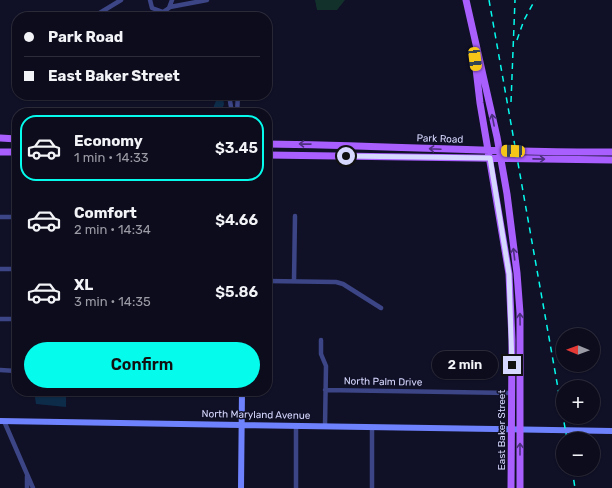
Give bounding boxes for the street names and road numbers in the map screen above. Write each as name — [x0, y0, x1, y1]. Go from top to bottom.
street label: Park Road — [416, 132, 464, 146]
street label: North Palm Drive — [344, 375, 423, 389]
street label: East Baker Street — [496, 390, 508, 470]
street label: North Maryland Avenue — [201, 408, 311, 422]

